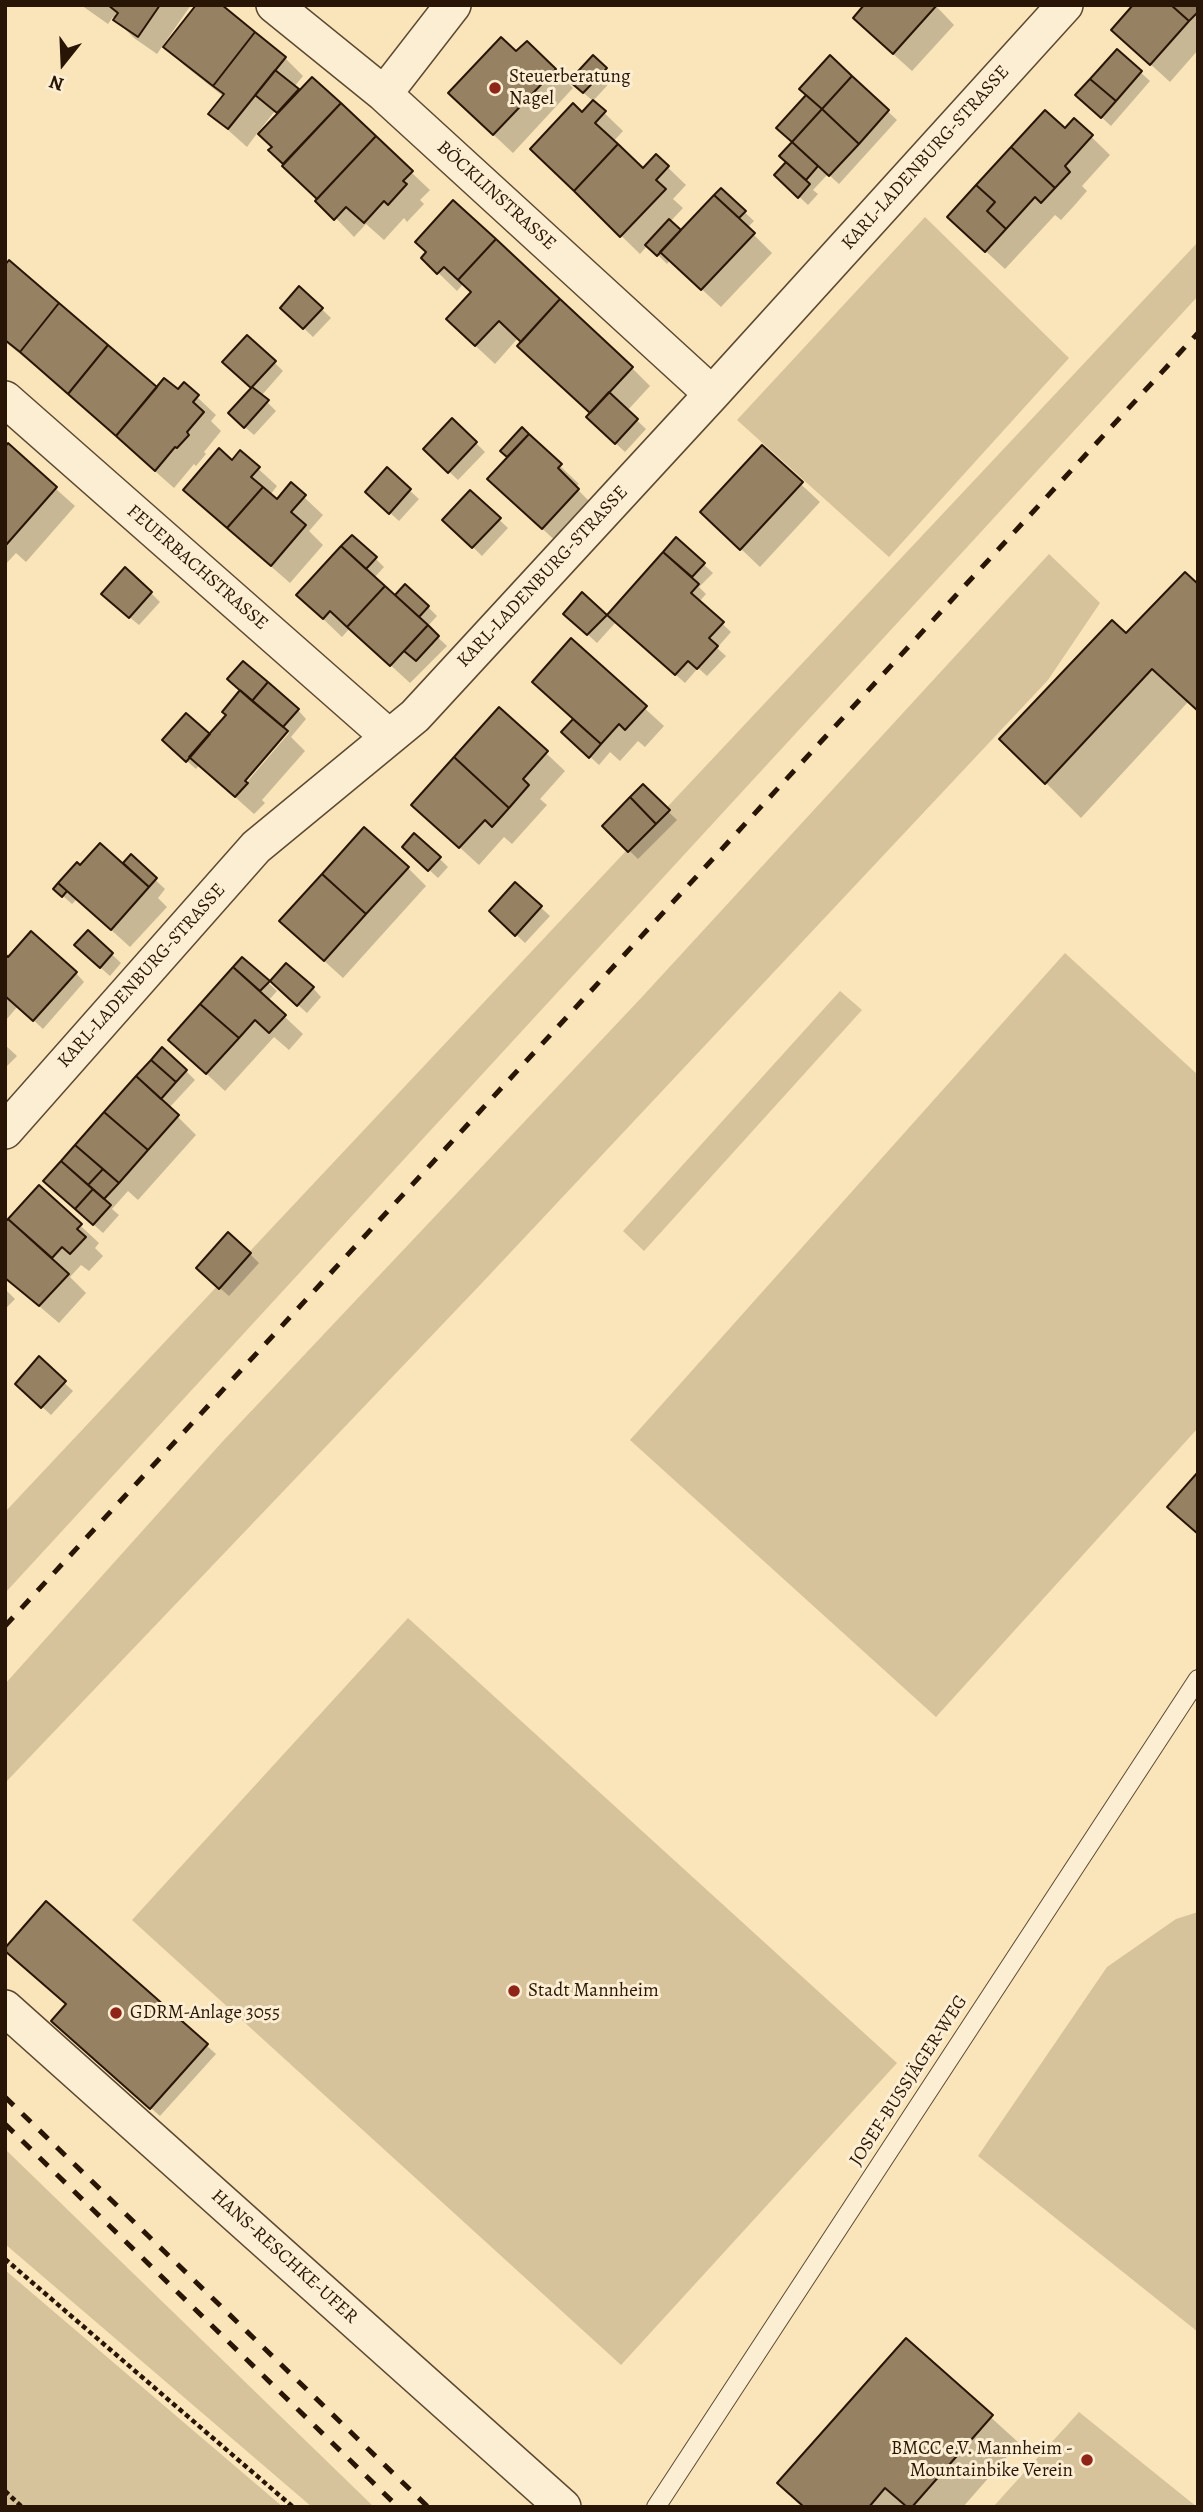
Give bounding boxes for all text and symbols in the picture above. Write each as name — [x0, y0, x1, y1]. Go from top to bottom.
north arrow — [28, 28, 98, 98]
street label: KARL-LADENBURG-STRASSE — [837, 61, 1015, 255]
place label: Steuerberatung Nagel — [509, 66, 631, 110]
text: N — [46, 68, 67, 97]
marker: Steuerberatung Nagel — [487, 80, 503, 96]
street label: BÖCKLINSTRASSE — [432, 136, 560, 256]
street label: KARL-LADENBURG-STRASSE — [453, 481, 633, 673]
street label: FEUERBACHSTRASSE — [122, 500, 272, 636]
street label: KARL-LADENBURG-STRASSE — [53, 879, 231, 1073]
place label: Stadt Mannheim — [528, 1980, 659, 2002]
marker: Stadt Mannheim — [506, 1983, 522, 1999]
street label: JOSEF-BUSSJÄGER-WEG — [845, 1991, 973, 2171]
place label: GDRM-Anlage 3055 — [130, 2002, 280, 2024]
marker: GDRM-Anlage 3055 — [108, 2005, 124, 2021]
street label: HANS-RESCHKE-UFER — [206, 2185, 362, 2329]
place label: BMCC e.V. Mannheim - Mountainbike Verein — [891, 2438, 1073, 2482]
marker: BMCC e.V. Mannheim - Mountainbike Verein — [1079, 2452, 1095, 2468]

